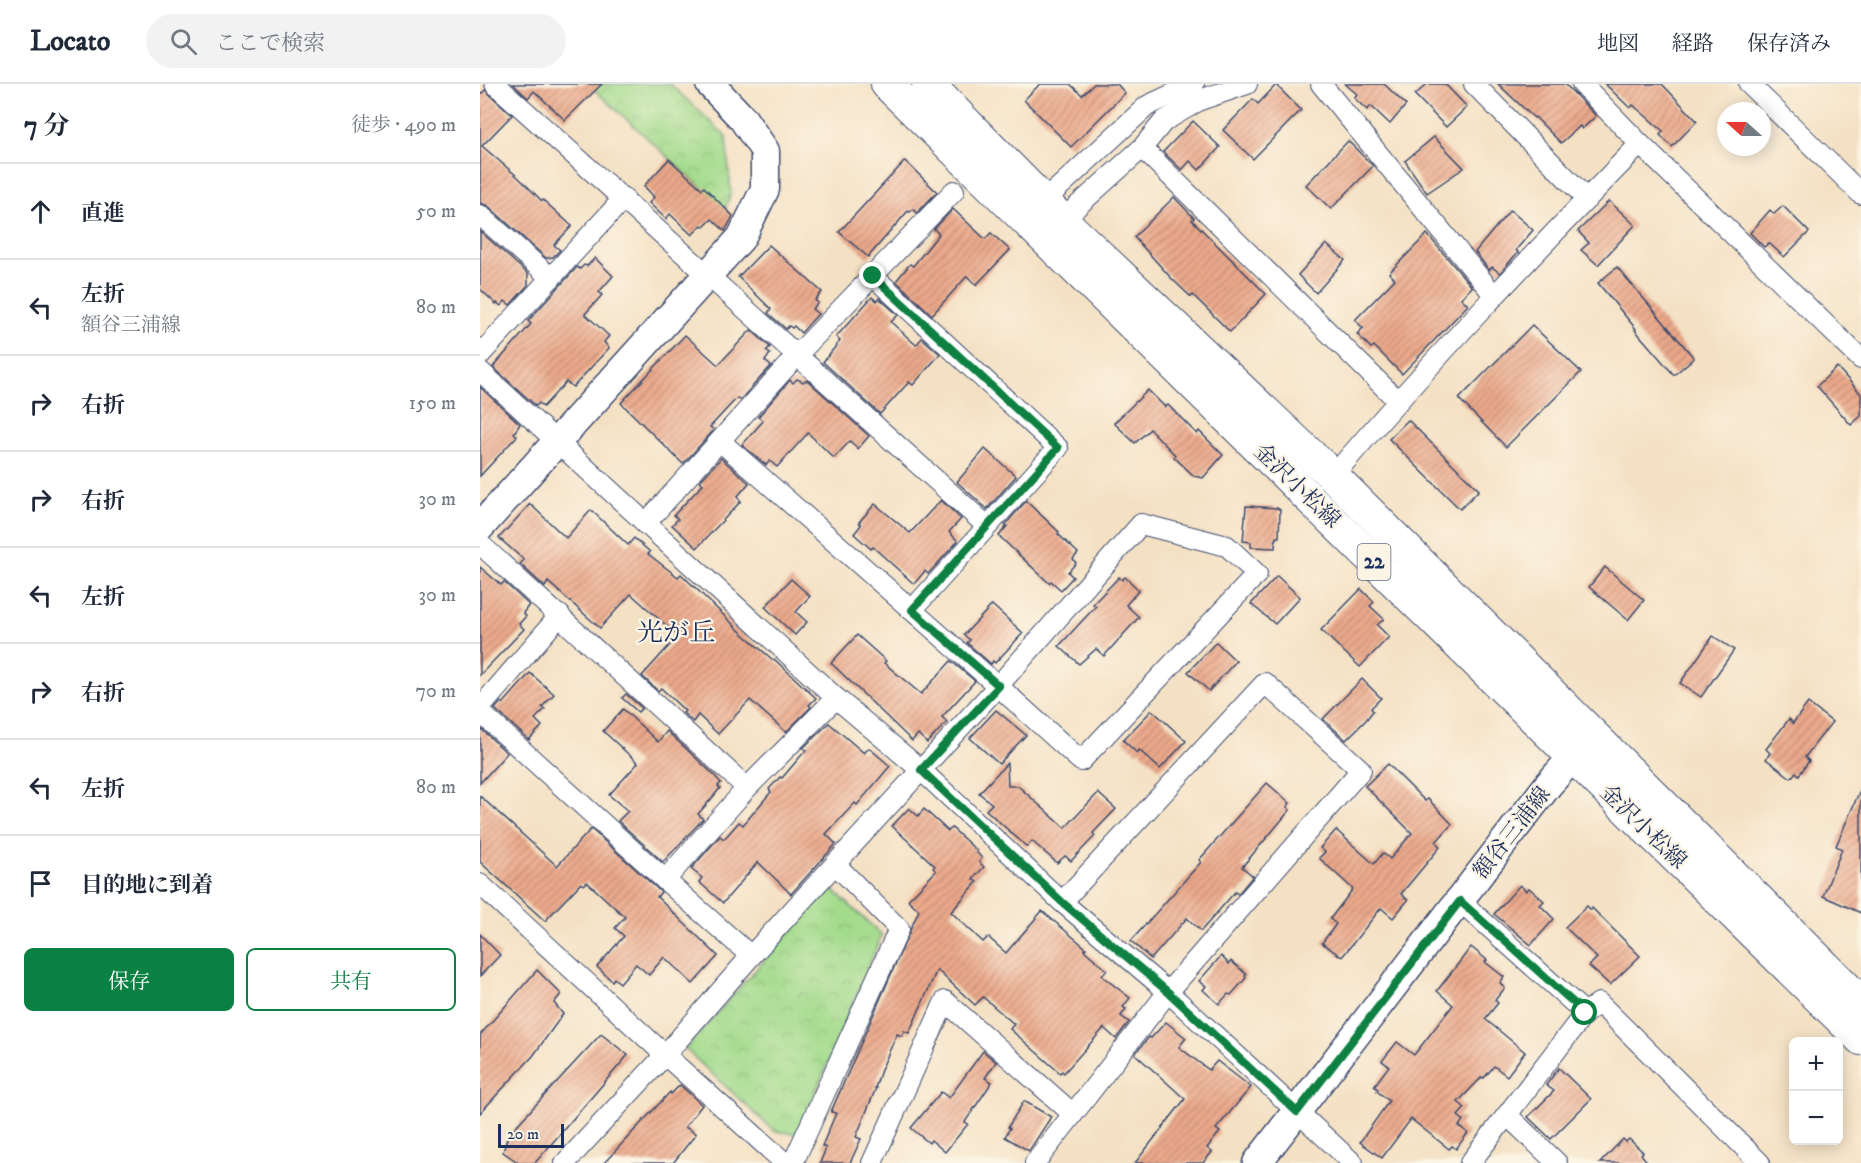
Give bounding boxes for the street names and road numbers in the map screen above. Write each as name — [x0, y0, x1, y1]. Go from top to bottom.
street label: 金沢小松線 — [1248, 438, 1346, 534]
road number: 22 — [1358, 544, 1390, 580]
street label: 金沢小松線 — [1594, 779, 1692, 875]
street label: 額谷三浦線 — [1467, 781, 1557, 885]

